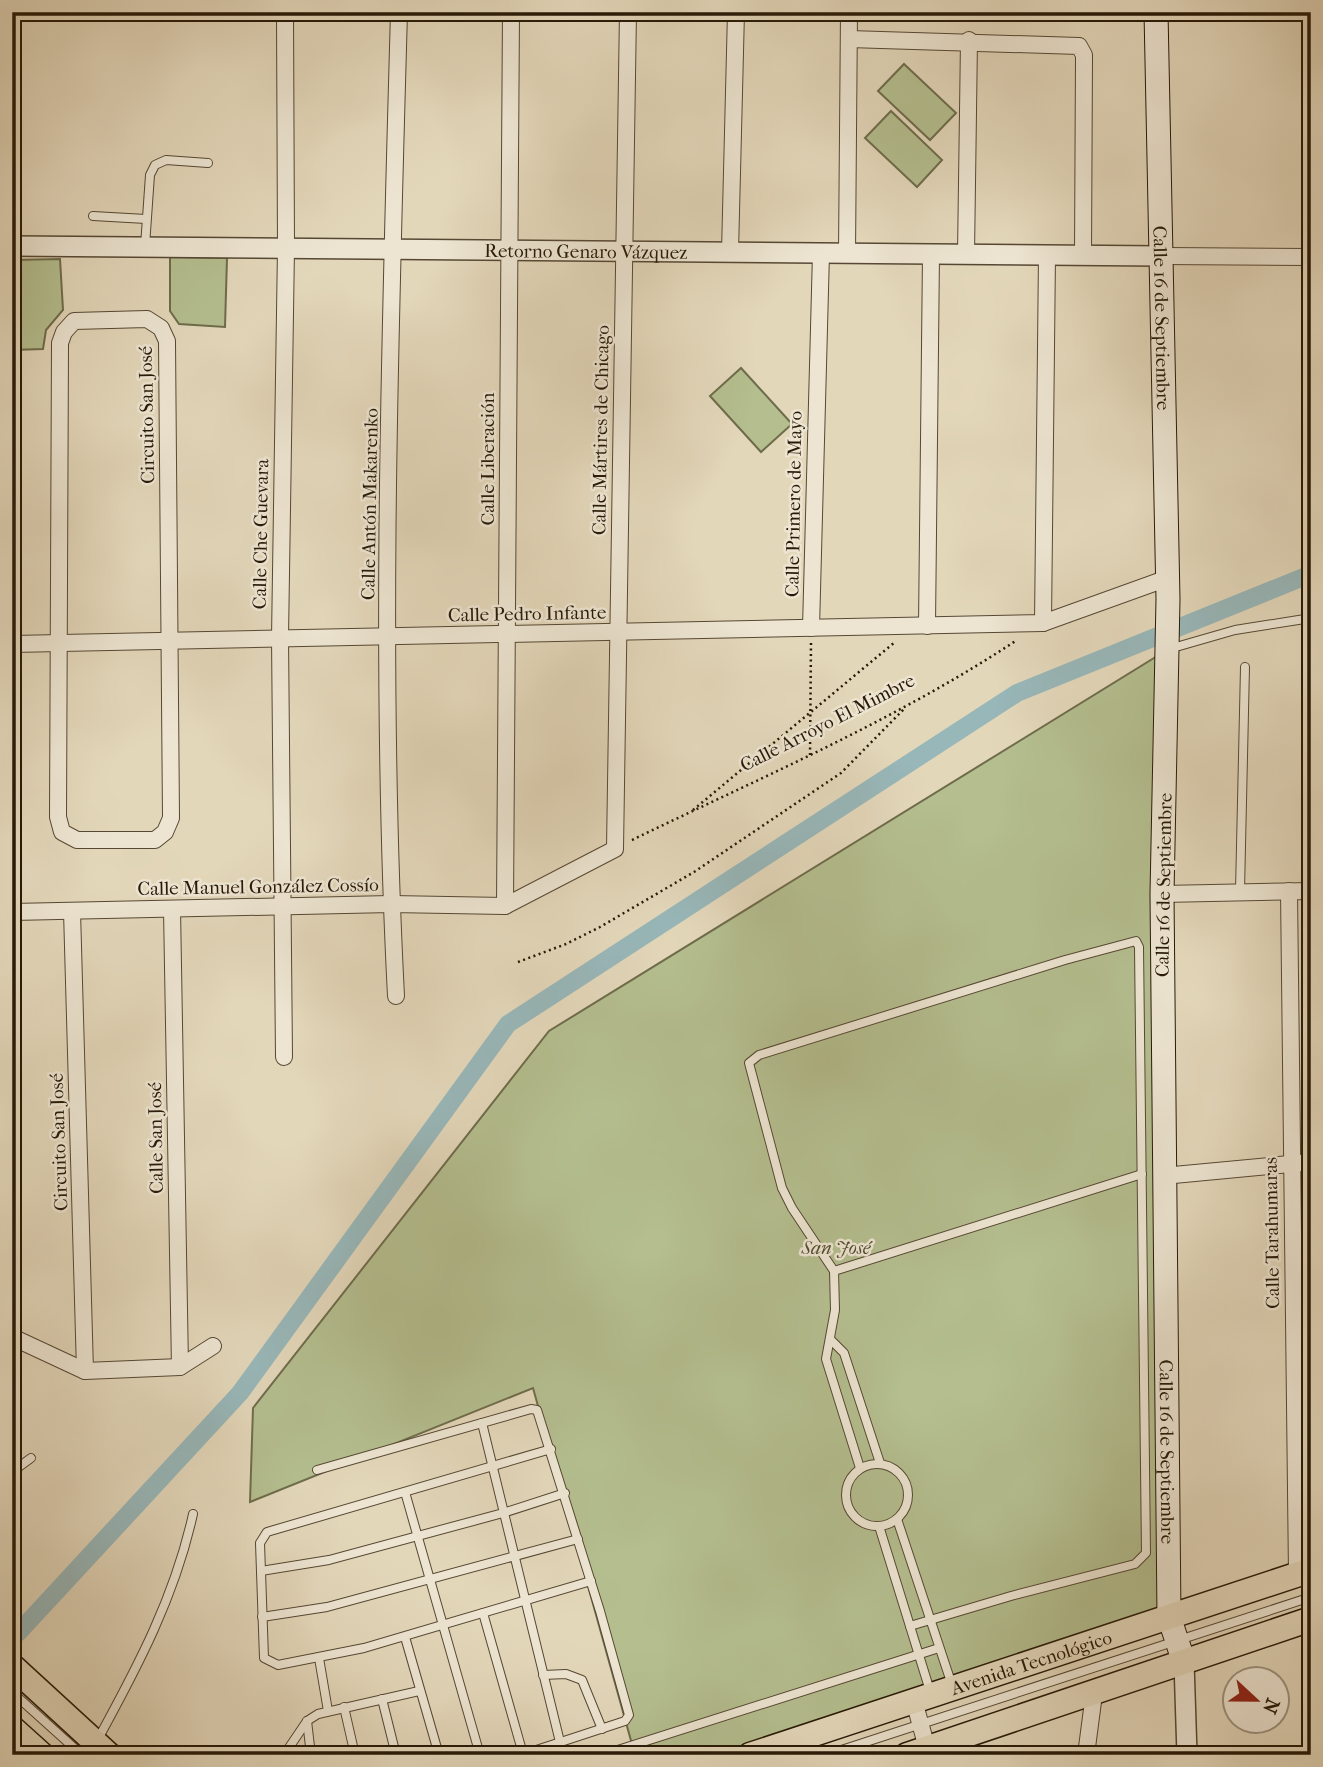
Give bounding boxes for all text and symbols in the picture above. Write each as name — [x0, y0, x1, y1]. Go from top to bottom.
street label: Calle 16 de Septiembre — [1148, 225, 1174, 410]
street label: Retorno Genaro Vázquez — [484, 240, 688, 264]
street label: Calle Mártires de Chicago — [588, 324, 614, 535]
street label: Circuito San José — [135, 346, 159, 484]
street label: Calle Liberación — [477, 393, 499, 525]
street label: Calle Antón Makarenko — [357, 407, 383, 600]
street label: Calle Primero de Mayo — [781, 410, 807, 597]
street label: Calle Che Guevara — [249, 458, 273, 609]
street label: Calle Pedro Infante — [448, 602, 606, 626]
street label: Calle Arroyo El Mimbre — [736, 669, 918, 777]
street label: Calle 16 de Septiembre — [1151, 793, 1177, 977]
street label: Calle Manuel González Cossío — [137, 874, 379, 900]
street label: Circuito San José — [46, 1073, 72, 1211]
street label: Calle San José — [144, 1082, 168, 1194]
street label: Calle Tarahumaras — [1260, 1157, 1284, 1309]
park label: San José — [801, 1237, 873, 1259]
street label: Calle 16 de Septiembre — [1155, 1359, 1178, 1544]
street label: Avenida Tecnológico — [947, 1626, 1115, 1700]
north arrow — [1222, 1666, 1292, 1736]
text: N — [1258, 1695, 1284, 1717]

